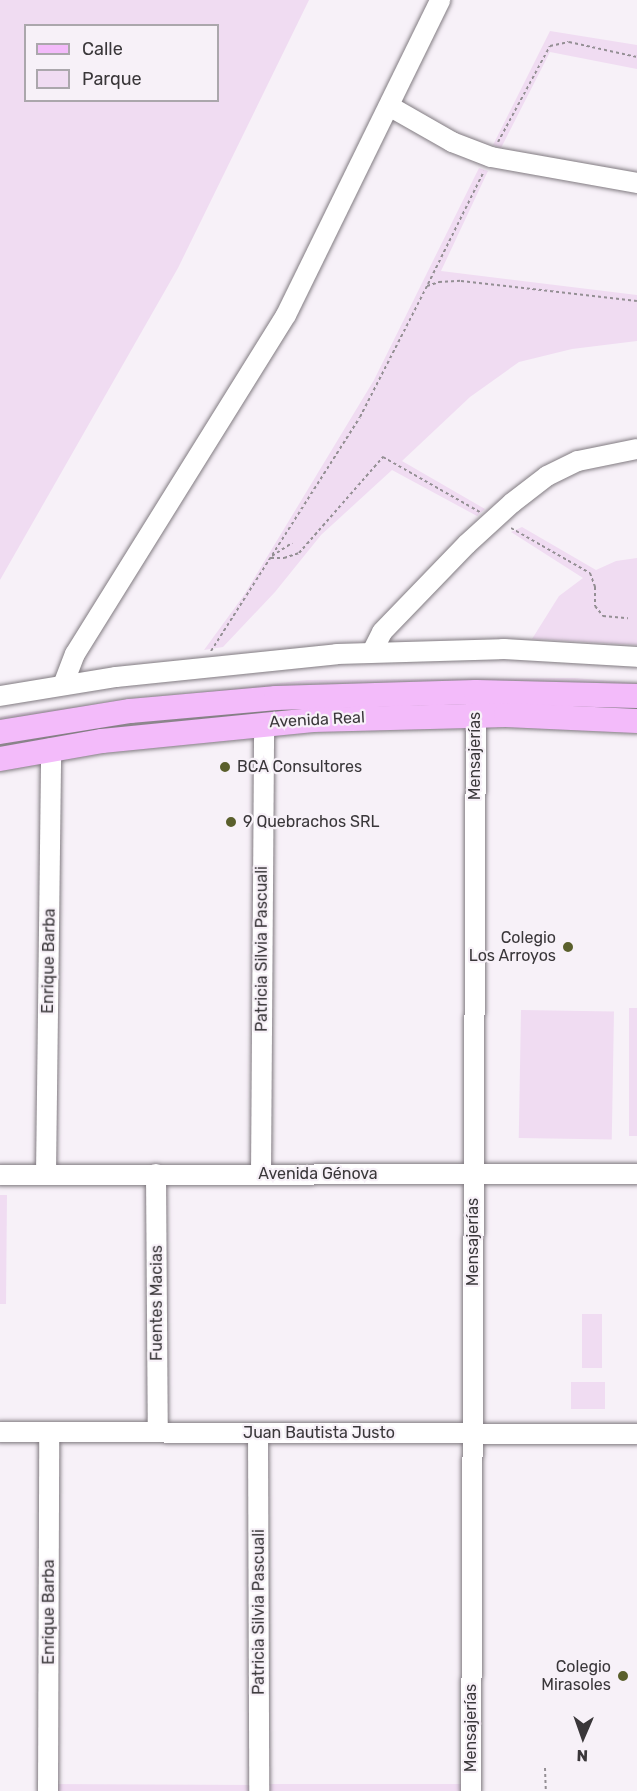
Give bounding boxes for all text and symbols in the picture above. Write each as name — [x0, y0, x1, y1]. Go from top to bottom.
legend — [24, 24, 219, 102]
text: Calle — [82, 38, 123, 60]
text: Parque — [82, 68, 142, 90]
street label: Avenida Real — [269, 708, 365, 732]
street label: Mensajerías — [465, 712, 485, 800]
place label: BCA Consultores — [237, 757, 363, 777]
marker: BCA Consultores — [218, 760, 232, 774]
place label: 9 Quebrachos SRL — [243, 812, 379, 832]
marker: 9 Quebrachos SRL — [224, 815, 238, 829]
street label: Patricia Silvia Pascuali — [252, 866, 272, 1032]
street label: Enrique Barba — [38, 908, 60, 1014]
place label: Colegio Los Arroyos — [468, 928, 556, 966]
marker: Colegio Los Arroyos — [561, 940, 575, 954]
street label: Avenida Génova — [258, 1164, 378, 1184]
street label: Mensajerías — [463, 1198, 483, 1286]
street label: Fuentes Macias — [147, 1245, 167, 1361]
street label: Juan Bautista Justo — [243, 1423, 395, 1443]
street label: Patricia Silvia Pascuali — [249, 1529, 269, 1695]
street label: Enrique Barba — [39, 1559, 59, 1665]
place label: Colegio Mirasoles — [541, 1657, 611, 1695]
marker: Colegio Mirasoles — [616, 1669, 630, 1683]
street label: Mensajerías — [461, 1684, 481, 1772]
north arrow — [553, 1707, 613, 1767]
text: N — [576, 1746, 588, 1765]

